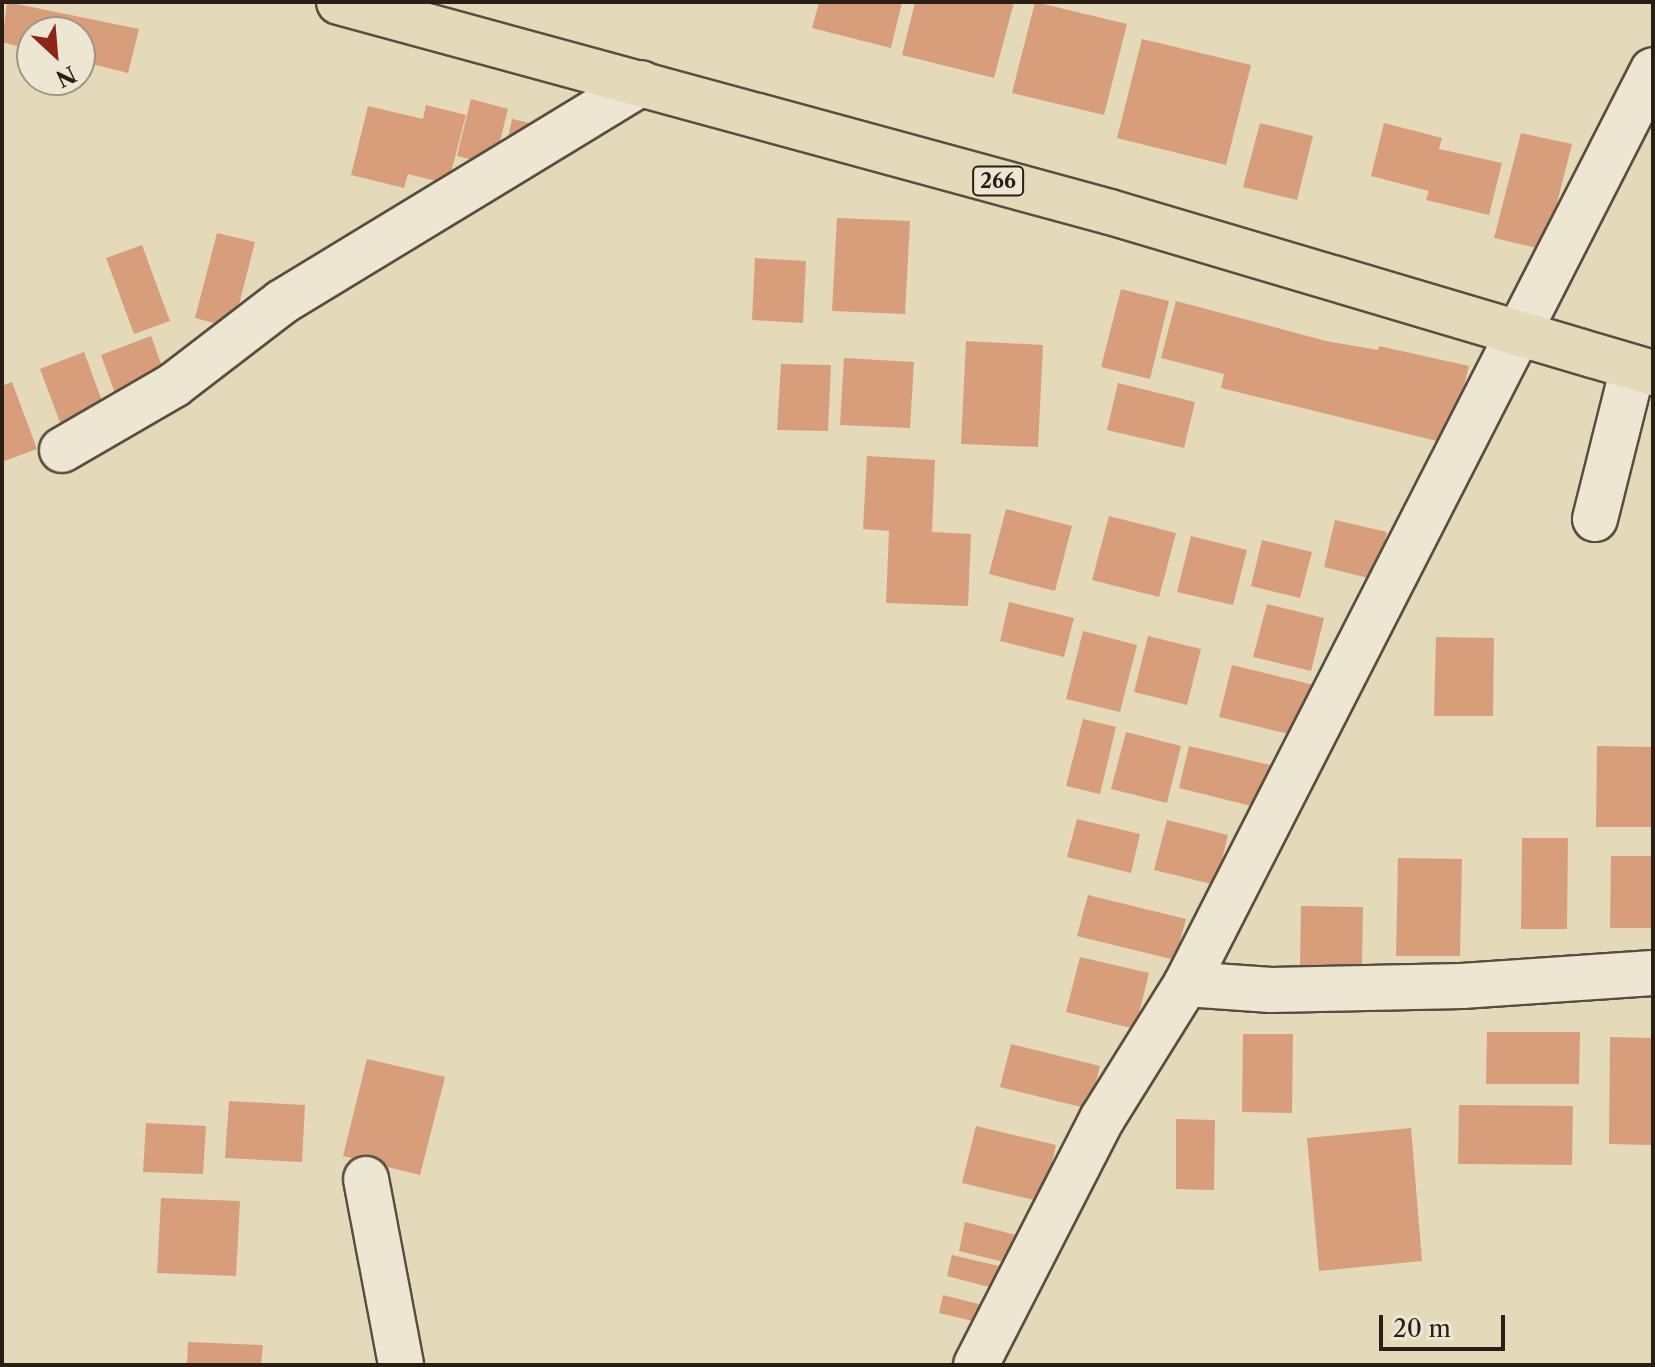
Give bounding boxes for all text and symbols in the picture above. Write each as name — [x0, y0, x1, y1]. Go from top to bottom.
north arrow — [16, 16, 96, 96]
text: N — [51, 60, 80, 93]
road number: 266 — [972, 165, 1024, 197]
scale bar — [1383, 1299, 1509, 1349]
text: 20 m — [1393, 1314, 1451, 1343]

